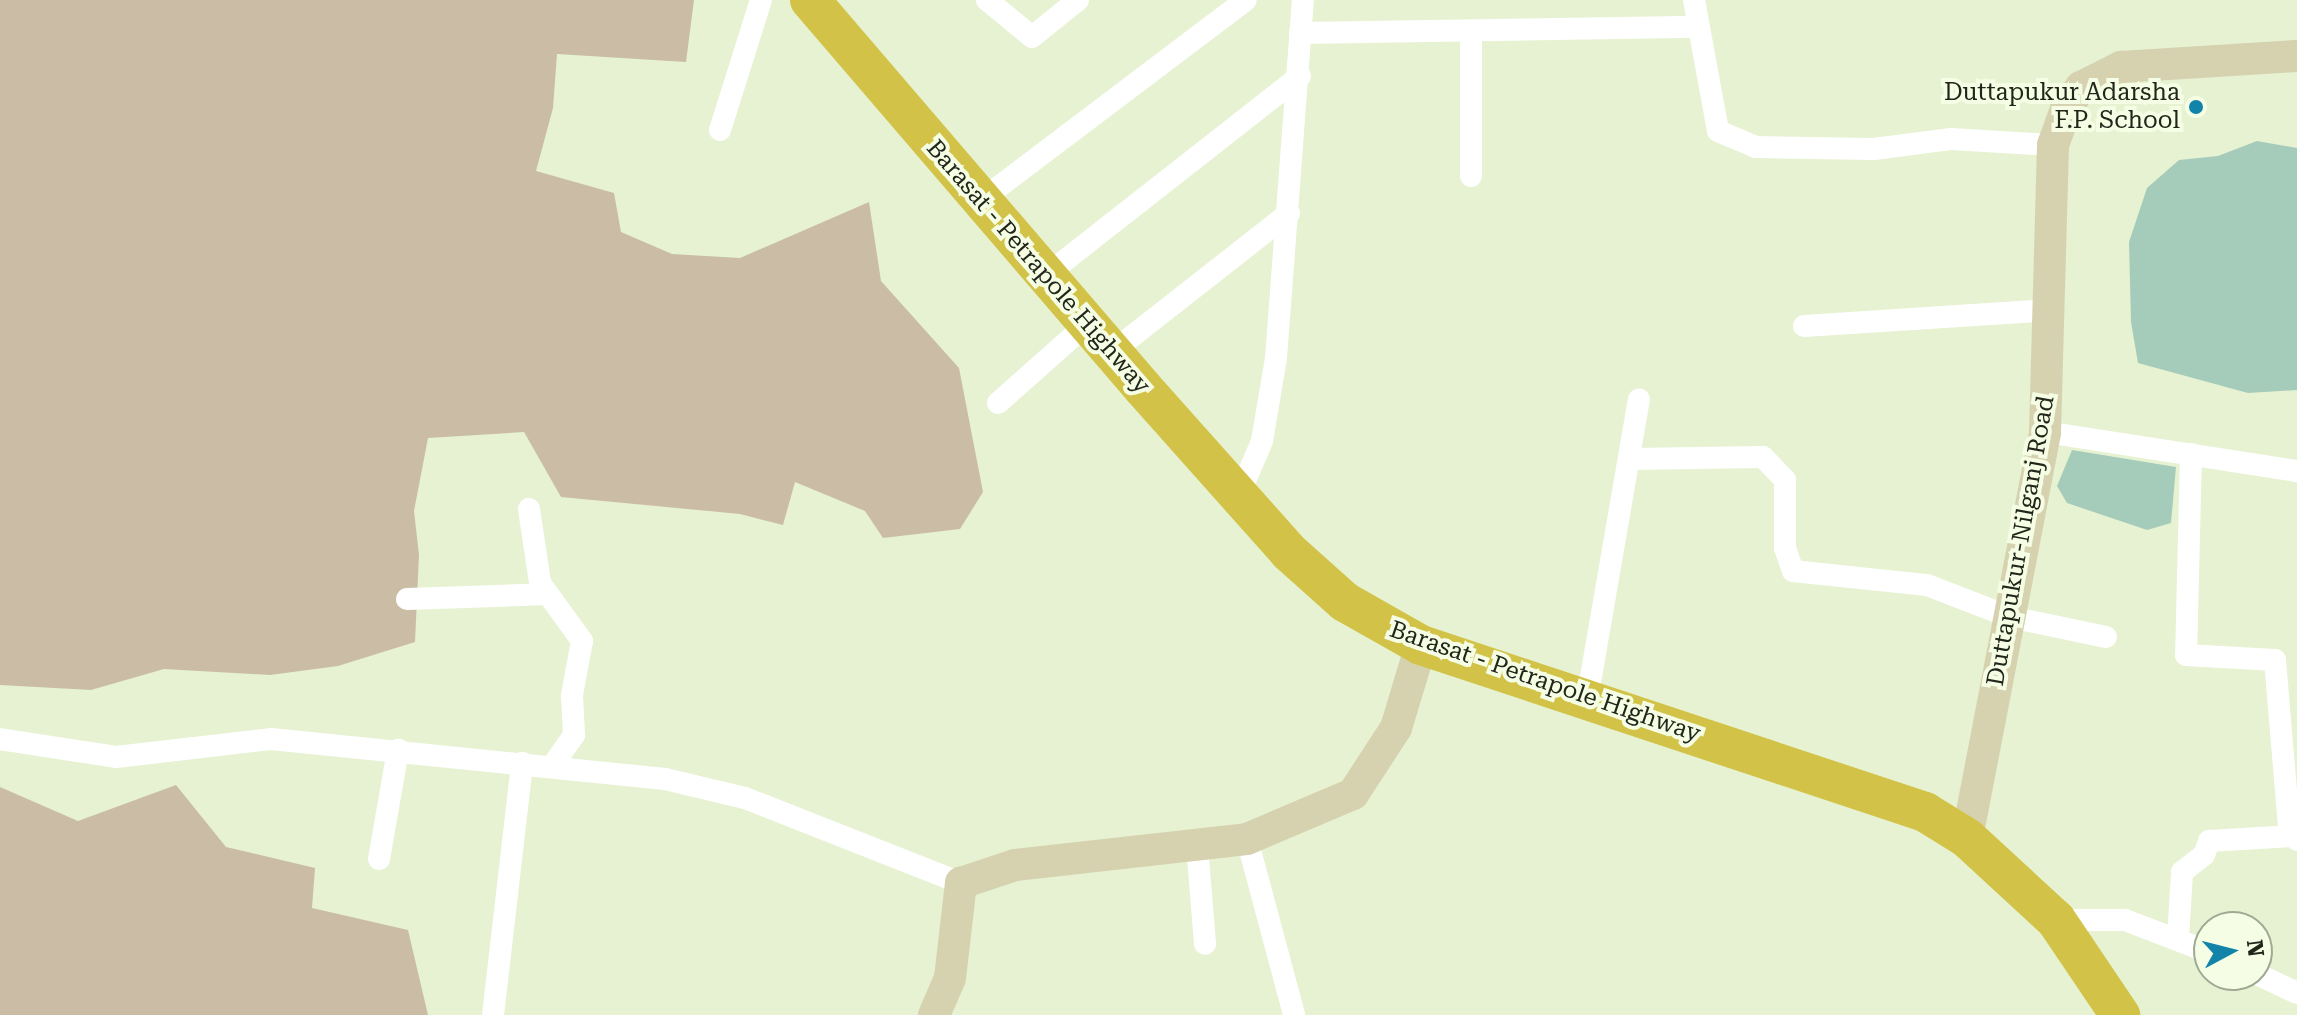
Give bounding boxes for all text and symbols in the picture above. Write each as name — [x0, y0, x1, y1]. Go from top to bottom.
place label: Duttapukur Adarsha F.P. School — [1944, 79, 2180, 135]
marker: Duttapukur Adarsha F.P. School — [2187, 98, 2205, 116]
street label: Barasat - Petrapole Highway — [920, 134, 1156, 400]
street label: Duttapukur-Nilganj Road — [1981, 394, 2061, 688]
street label: Barasat - Petrapole Highway — [1386, 615, 1704, 749]
north arrow — [2193, 911, 2273, 991]
text: N — [2242, 938, 2269, 958]

